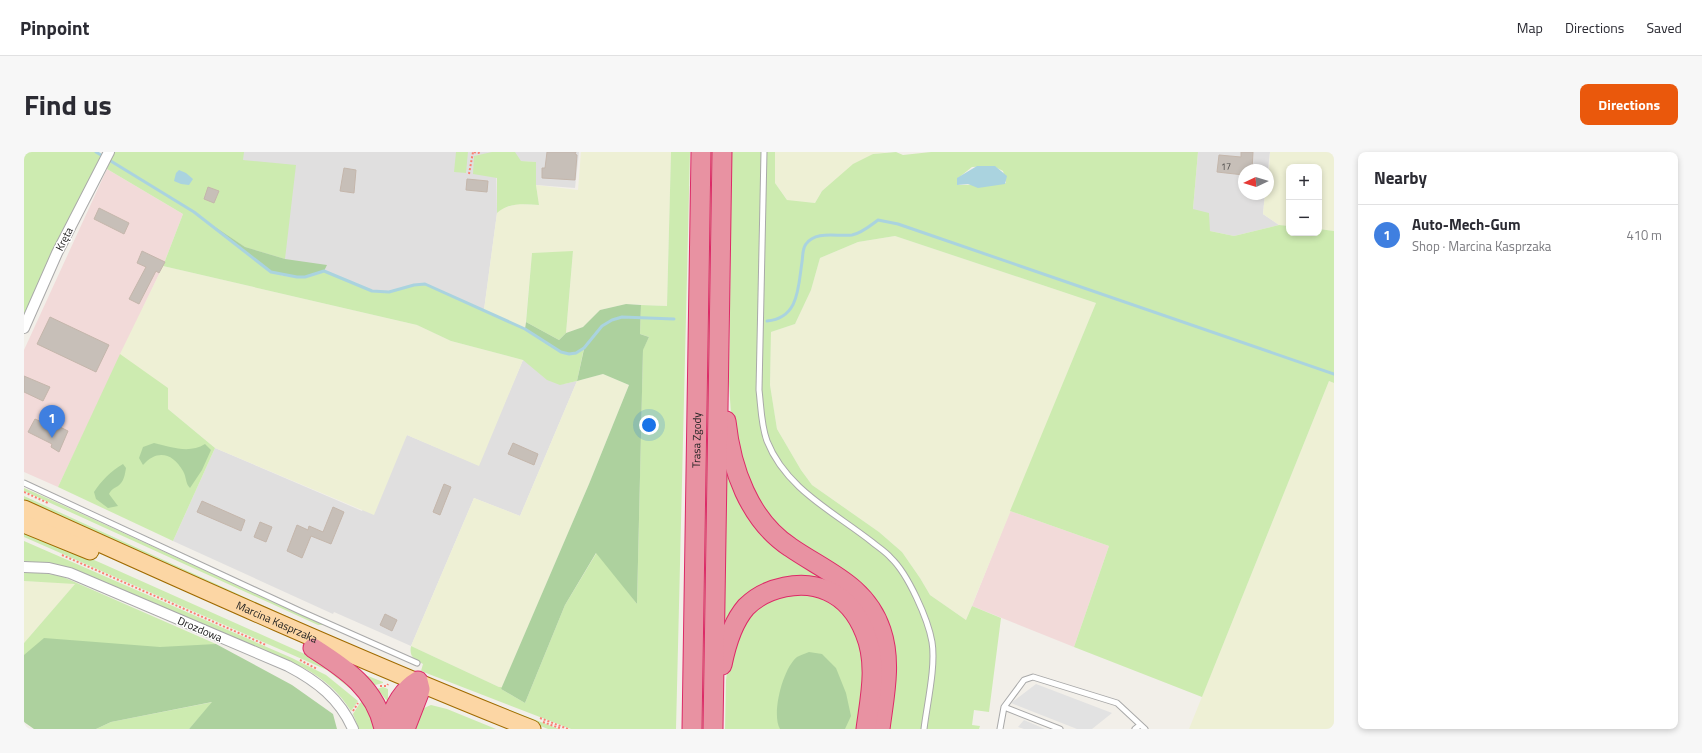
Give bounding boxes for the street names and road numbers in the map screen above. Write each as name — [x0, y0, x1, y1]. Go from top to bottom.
street label: Kręta — [51, 224, 77, 254]
street label: Trasa Zgody — [688, 411, 705, 468]
street label: Marcina Kasprzaka — [234, 597, 321, 647]
street label: Drozdowa — [175, 612, 225, 646]

